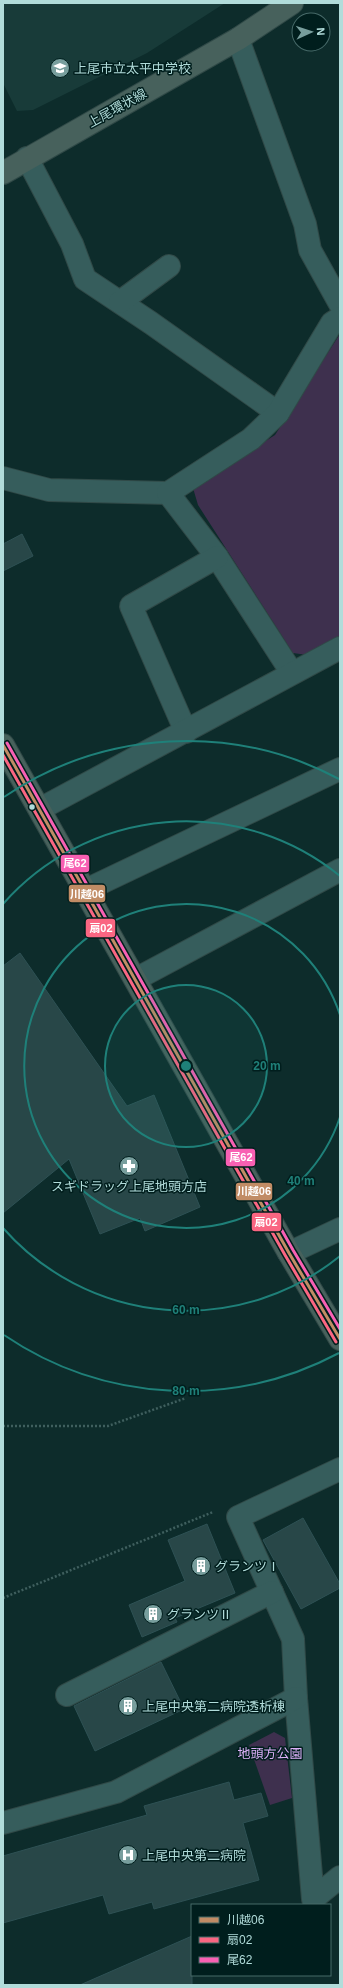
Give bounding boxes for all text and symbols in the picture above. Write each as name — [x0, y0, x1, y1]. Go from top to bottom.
north arrow — [291, 12, 331, 52]
text: N — [315, 27, 327, 36]
school or university icon: 上尾市立太平中学校 — [49, 57, 71, 79]
place label: 上尾市立太平中学校 — [74, 61, 191, 76]
street label: 上尾環状線 — [85, 86, 149, 130]
unlabelled marker — [27, 802, 37, 812]
line badge: 尾62 — [60, 854, 90, 873]
text: 尾62 — [63, 857, 87, 869]
line badge: 川越06 — [68, 884, 106, 903]
text: 川越06 — [70, 888, 104, 900]
line badge: 扇02 — [85, 918, 116, 938]
text: 扇02 — [89, 922, 113, 934]
centre of rings — [179, 1059, 193, 1073]
text: 20 m — [253, 1059, 281, 1073]
line badge: 尾62 — [225, 1148, 256, 1167]
text: 尾62 — [229, 1151, 253, 1163]
pharmacy icon: スギドラッグ上尾地頭方店 — [118, 1155, 140, 1177]
text: 40 m — [287, 1174, 315, 1188]
place label: スギドラッグ上尾地頭方店 — [51, 1179, 207, 1194]
line badge: 川越06 — [235, 1182, 273, 1201]
text: 川越06 — [237, 1185, 271, 1197]
line badge: 扇02 — [251, 1212, 282, 1232]
text: 扇02 — [254, 1216, 278, 1228]
text: 60 m — [172, 1303, 200, 1317]
text: 80 m — [172, 1384, 200, 1398]
building icon: グランツⅠ — [190, 1555, 212, 1577]
place label: グランツⅠ — [215, 1559, 280, 1574]
building icon: グランツⅡ — [142, 1603, 164, 1625]
place label: グランツⅡ — [167, 1607, 232, 1622]
building icon: 上尾中央第二病院透析棟 — [117, 1695, 139, 1717]
place label: 上尾中央第二病院透析棟 — [142, 1699, 285, 1714]
park label: 地頭方公園 — [237, 1746, 303, 1761]
hospital icon: 上尾中央第二病院 — [117, 1844, 139, 1866]
place label: 上尾中央第二病院 — [142, 1848, 246, 1863]
legend — [191, 1904, 331, 1976]
text: 川越06 — [227, 1913, 265, 1927]
text: 扇02 — [227, 1933, 253, 1947]
text: 尾62 — [227, 1953, 253, 1967]

